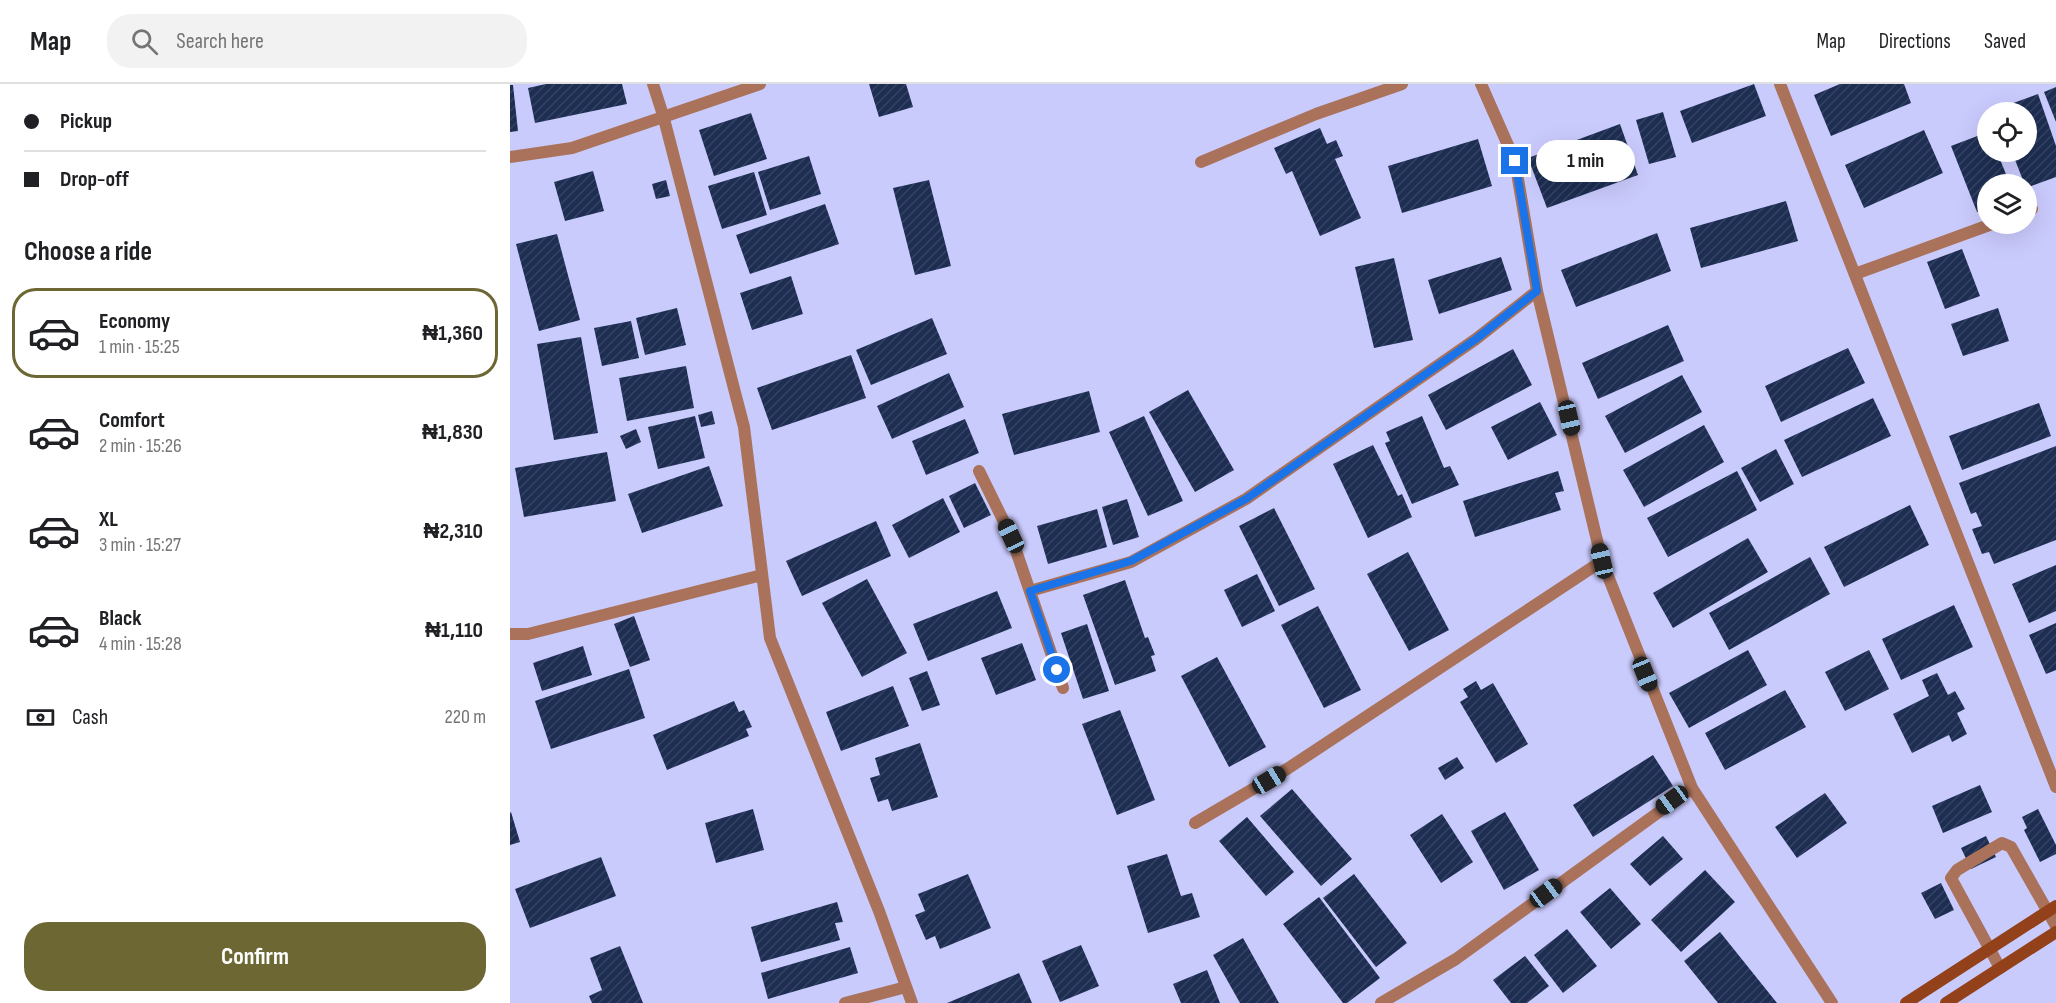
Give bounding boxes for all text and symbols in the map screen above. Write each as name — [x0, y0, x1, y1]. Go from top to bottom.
search box — [107, 14, 527, 68]
text: Map — [30, 25, 71, 58]
icon: search — [128, 25, 161, 58]
text: Search here — [176, 28, 264, 55]
text: Map — [1816, 29, 1846, 54]
text: Directions — [1879, 29, 1951, 54]
text: Saved — [1984, 29, 2026, 54]
map controls — [1977, 102, 2037, 234]
button: locate — [1977, 102, 2037, 162]
text: Pickup — [60, 108, 112, 135]
callout: 1 min — [1536, 140, 1635, 182]
route end — [1501, 147, 1528, 174]
text: 1 min — [1567, 149, 1604, 173]
text: Drop-off — [60, 166, 129, 193]
button: layers — [1977, 174, 2037, 234]
text: Choose a ride — [24, 236, 152, 268]
icon: car — [27, 306, 81, 360]
text: Economy — [99, 308, 170, 335]
text: ₦1,360 — [422, 320, 483, 347]
text: 1 min · 15:25 — [99, 335, 180, 359]
car — [1556, 398, 1582, 438]
icon: car — [27, 405, 81, 459]
text: Comfort — [99, 407, 165, 434]
text: ₦1,830 — [422, 419, 483, 446]
text: 2 min · 15:26 — [99, 434, 182, 458]
icon: car — [27, 504, 81, 558]
text: XL — [99, 506, 118, 533]
car — [995, 516, 1027, 556]
text: ₦2,310 — [424, 518, 483, 545]
text: 3 min · 15:27 — [99, 533, 181, 557]
car — [1589, 541, 1615, 581]
icon: car — [27, 603, 81, 657]
text: Black — [99, 605, 141, 632]
text: ₦1,110 — [425, 617, 483, 644]
text: 4 min · 15:28 — [99, 632, 182, 656]
car — [1630, 654, 1660, 694]
route start — [1043, 656, 1070, 683]
icon: cash — [24, 701, 57, 734]
text: Cash — [72, 704, 108, 731]
text: 220 m — [445, 705, 486, 729]
car — [1249, 763, 1289, 797]
car — [1652, 782, 1692, 818]
car — [1526, 875, 1566, 911]
button: Confirm — [24, 922, 486, 991]

